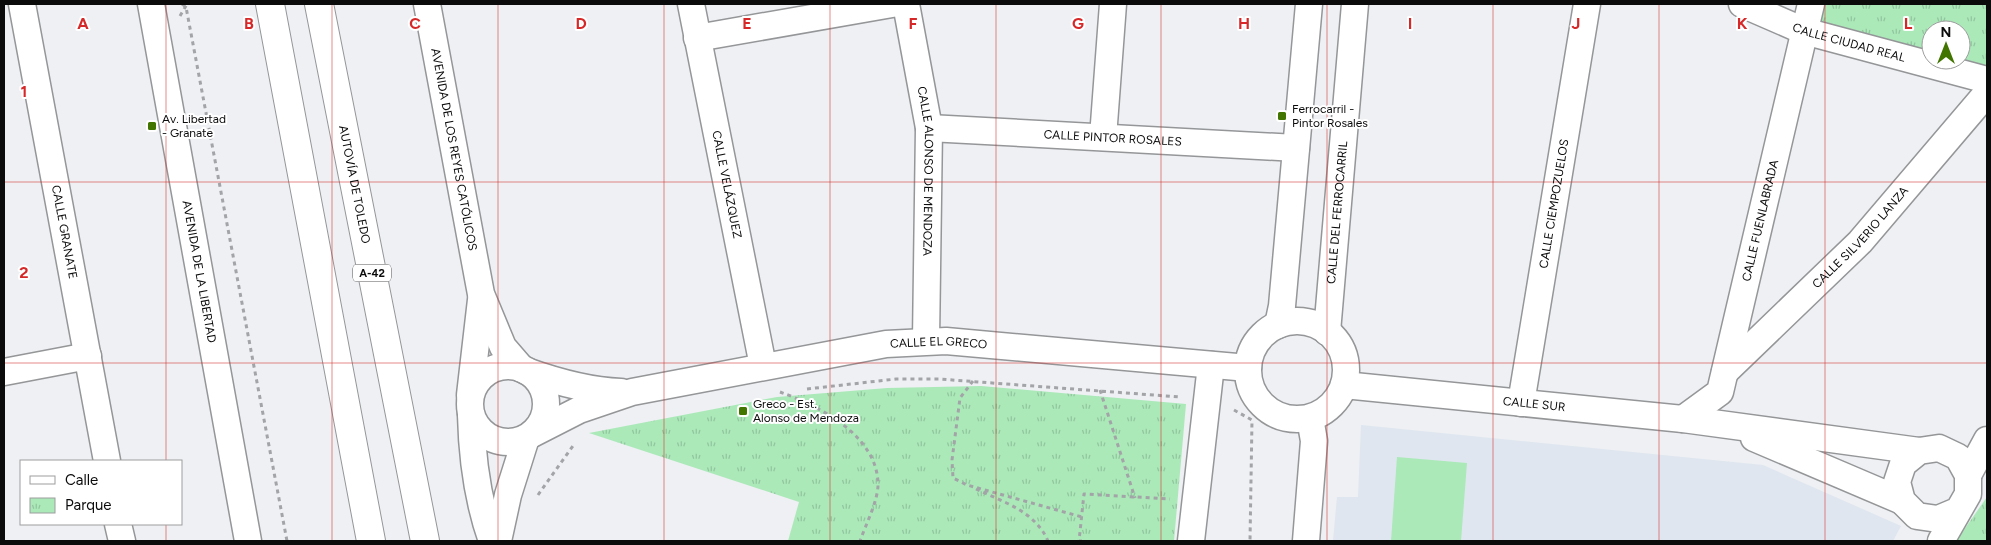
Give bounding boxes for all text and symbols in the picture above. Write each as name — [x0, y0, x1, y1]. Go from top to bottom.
text: A — [77, 14, 89, 33]
text: B — [244, 14, 254, 33]
text: C — [409, 14, 421, 33]
text: D — [575, 14, 587, 33]
text: E — [742, 14, 752, 33]
text: F — [909, 14, 918, 33]
text: G — [1072, 14, 1084, 33]
text: H — [1238, 14, 1250, 33]
text: I — [1408, 14, 1412, 33]
text: J — [1572, 14, 1580, 33]
text: K — [1737, 14, 1748, 33]
street label: CALLE CIUDAD REAL — [1791, 19, 1907, 65]
north arrow — [1921, 20, 1971, 70]
text: N — [1941, 24, 1951, 41]
street label: AVENIDA DE LOS REYES CATÓLICOS — [428, 47, 480, 252]
text: 1 — [21, 82, 27, 101]
street label: CALLE ALONSO DE MENDOZA — [914, 85, 936, 256]
place label: Ferrocarril - Pintor Rosales — [1292, 102, 1368, 130]
marker: Ferrocarril - Pintor Rosales — [1276, 110, 1288, 122]
place label: Av. Libertad - Granate — [162, 112, 226, 140]
marker: Av. Libertad - Granate — [146, 120, 158, 132]
street label: AUTOVÍA DE TOLEDO — [336, 124, 373, 245]
street label: CALLE PINTOR ROSALES — [1043, 127, 1182, 149]
street label: CALLE VELÁZQUEZ — [709, 129, 745, 240]
street label: CALLE CIEMPOZUELOS — [1536, 138, 1572, 269]
street label: CALLE DEL FERROCARRIL — [1324, 140, 1350, 284]
street label: CALLE FUENLABRADA — [1739, 158, 1781, 283]
street label: CALLE GRANATE — [49, 184, 80, 280]
street label: CALLE SILVERIO LANZA — [1809, 184, 1911, 291]
street label: AVENIDA DE LA LIBERTAD — [180, 199, 219, 344]
text: 2 — [19, 263, 29, 282]
road number: A-42 — [353, 264, 391, 282]
street label: CALLE EL GRECO — [890, 334, 988, 352]
street label: CALLE SUR — [1502, 394, 1566, 414]
place label: Greco - Est. Alonso de Mendoza — [753, 397, 859, 425]
marker: Greco - Est. Alonso de Mendoza — [737, 405, 749, 417]
legend — [20, 460, 182, 525]
text: Calle — [65, 471, 98, 489]
text: Parque — [65, 496, 112, 514]

